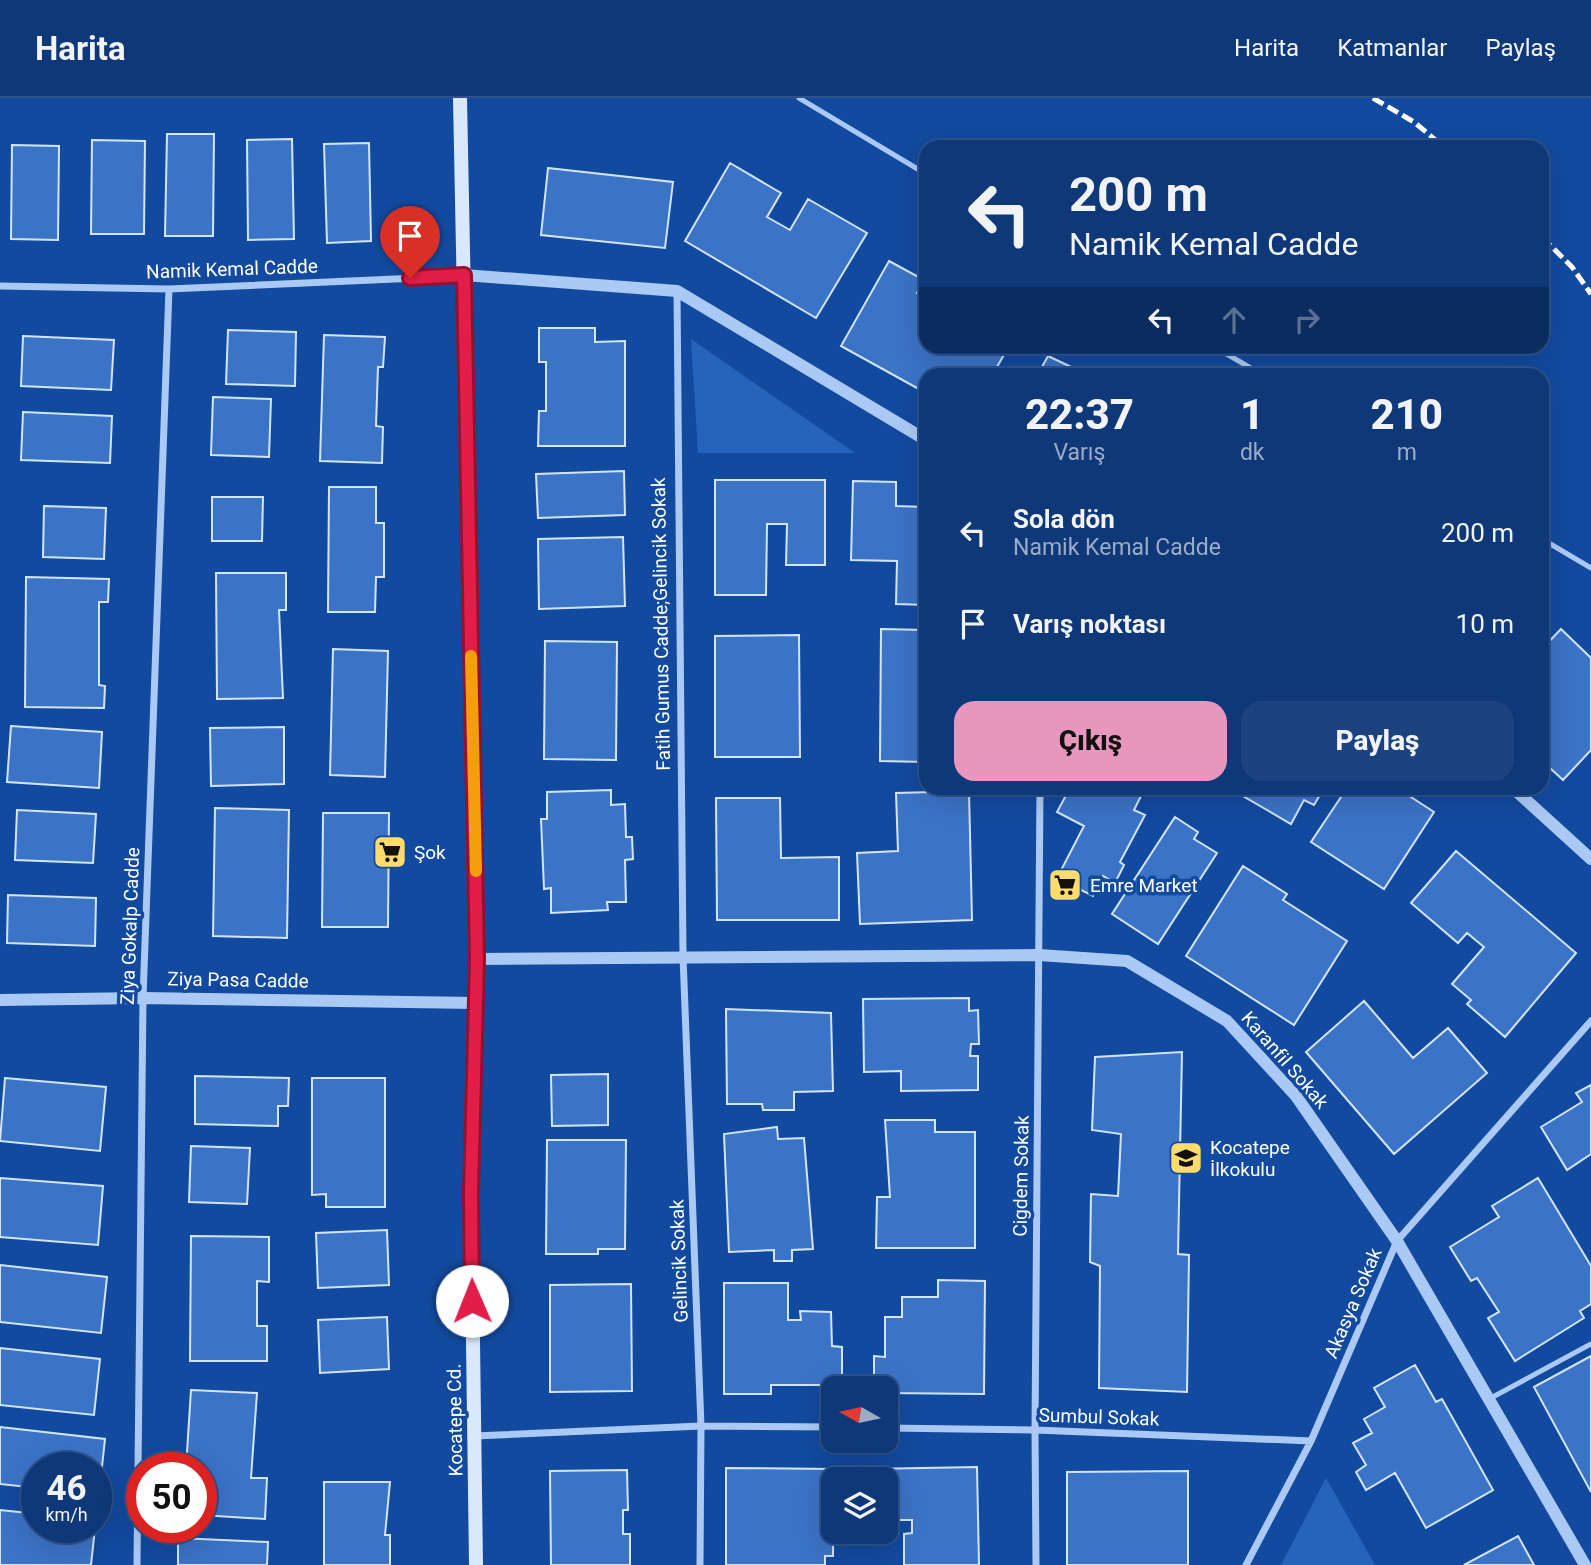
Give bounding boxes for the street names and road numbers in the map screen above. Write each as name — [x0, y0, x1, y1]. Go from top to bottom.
street label: Namik Kemal Cadde — [146, 255, 318, 283]
street label: Fatih Gumus Cadde;Gelincik Sokak — [647, 477, 675, 771]
street label: Ziya Gokalp Cadde — [116, 847, 144, 1005]
street label: Ziya Pasa Cadde — [167, 967, 309, 993]
street label: Karanfil Sokak — [1236, 1007, 1334, 1114]
street label: Cigdem Sokak — [1008, 1115, 1034, 1237]
street label: Gelincik Sokak — [665, 1199, 693, 1323]
street label: Akasya Sokak — [1319, 1244, 1387, 1362]
street label: Kocatepe Cd. — [443, 1363, 467, 1477]
street label: Sumbul Sokak — [1038, 1403, 1160, 1431]

